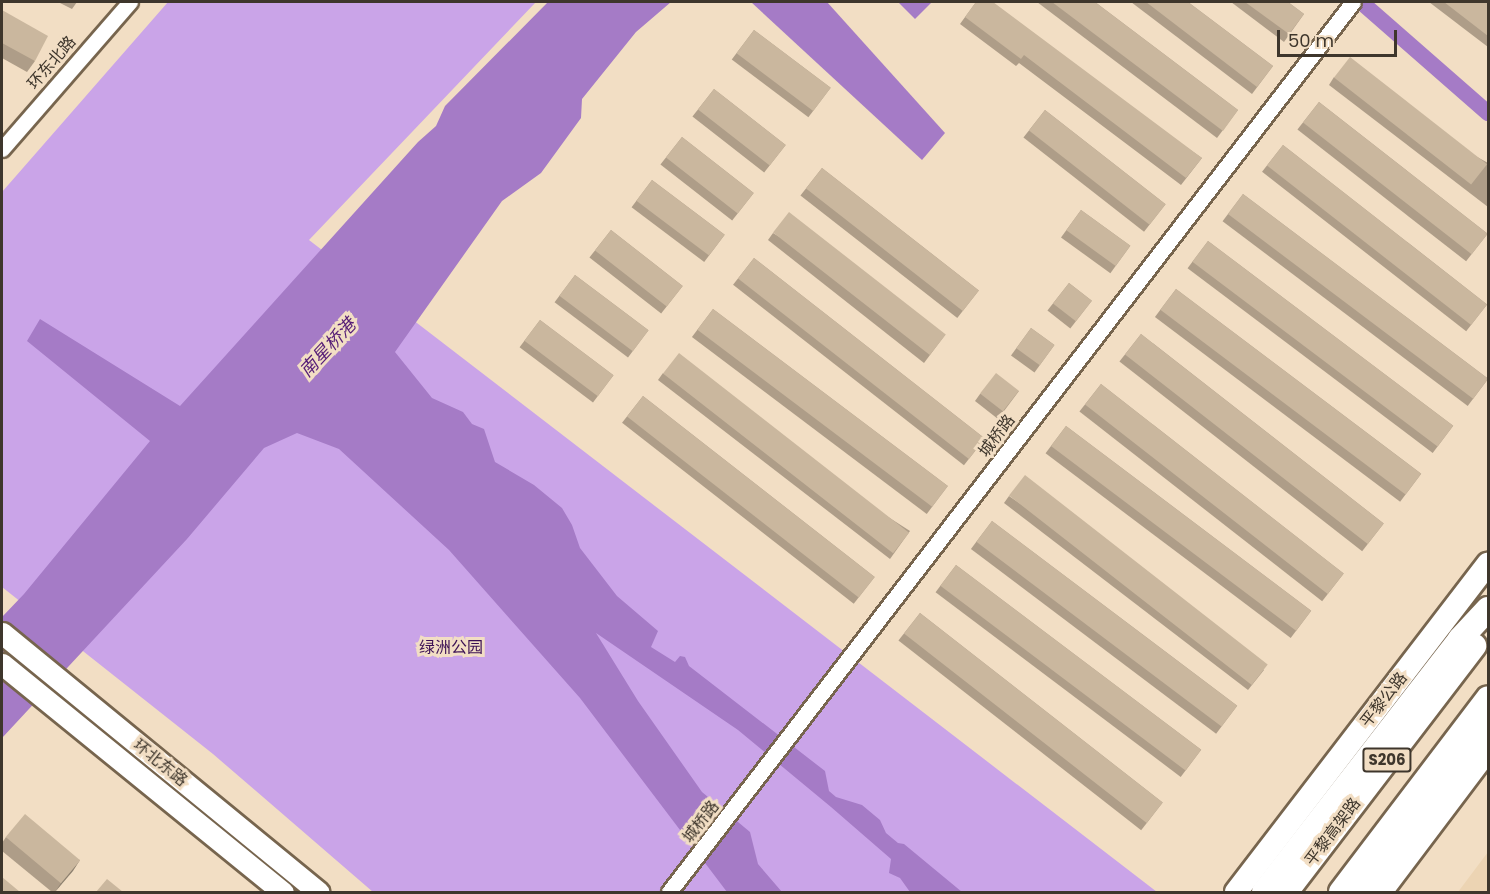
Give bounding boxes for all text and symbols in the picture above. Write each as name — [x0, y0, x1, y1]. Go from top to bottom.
scale bar — [1280, 18, 1400, 56]
text: 50 m — [1288, 28, 1334, 53]
street label: 环东北路 — [24, 33, 80, 93]
water label: 南星桥港 — [296, 314, 360, 382]
street label: 城桥路 — [975, 411, 1019, 461]
park label: 绿洲公园 — [419, 638, 483, 658]
street label: 平黎公路 — [1357, 669, 1411, 731]
street label: 环北东路 — [129, 735, 191, 791]
road number: S206 — [1362, 748, 1412, 772]
street label: 平黎高架路 — [1301, 794, 1365, 870]
street label: 城桥路 — [679, 797, 723, 847]

